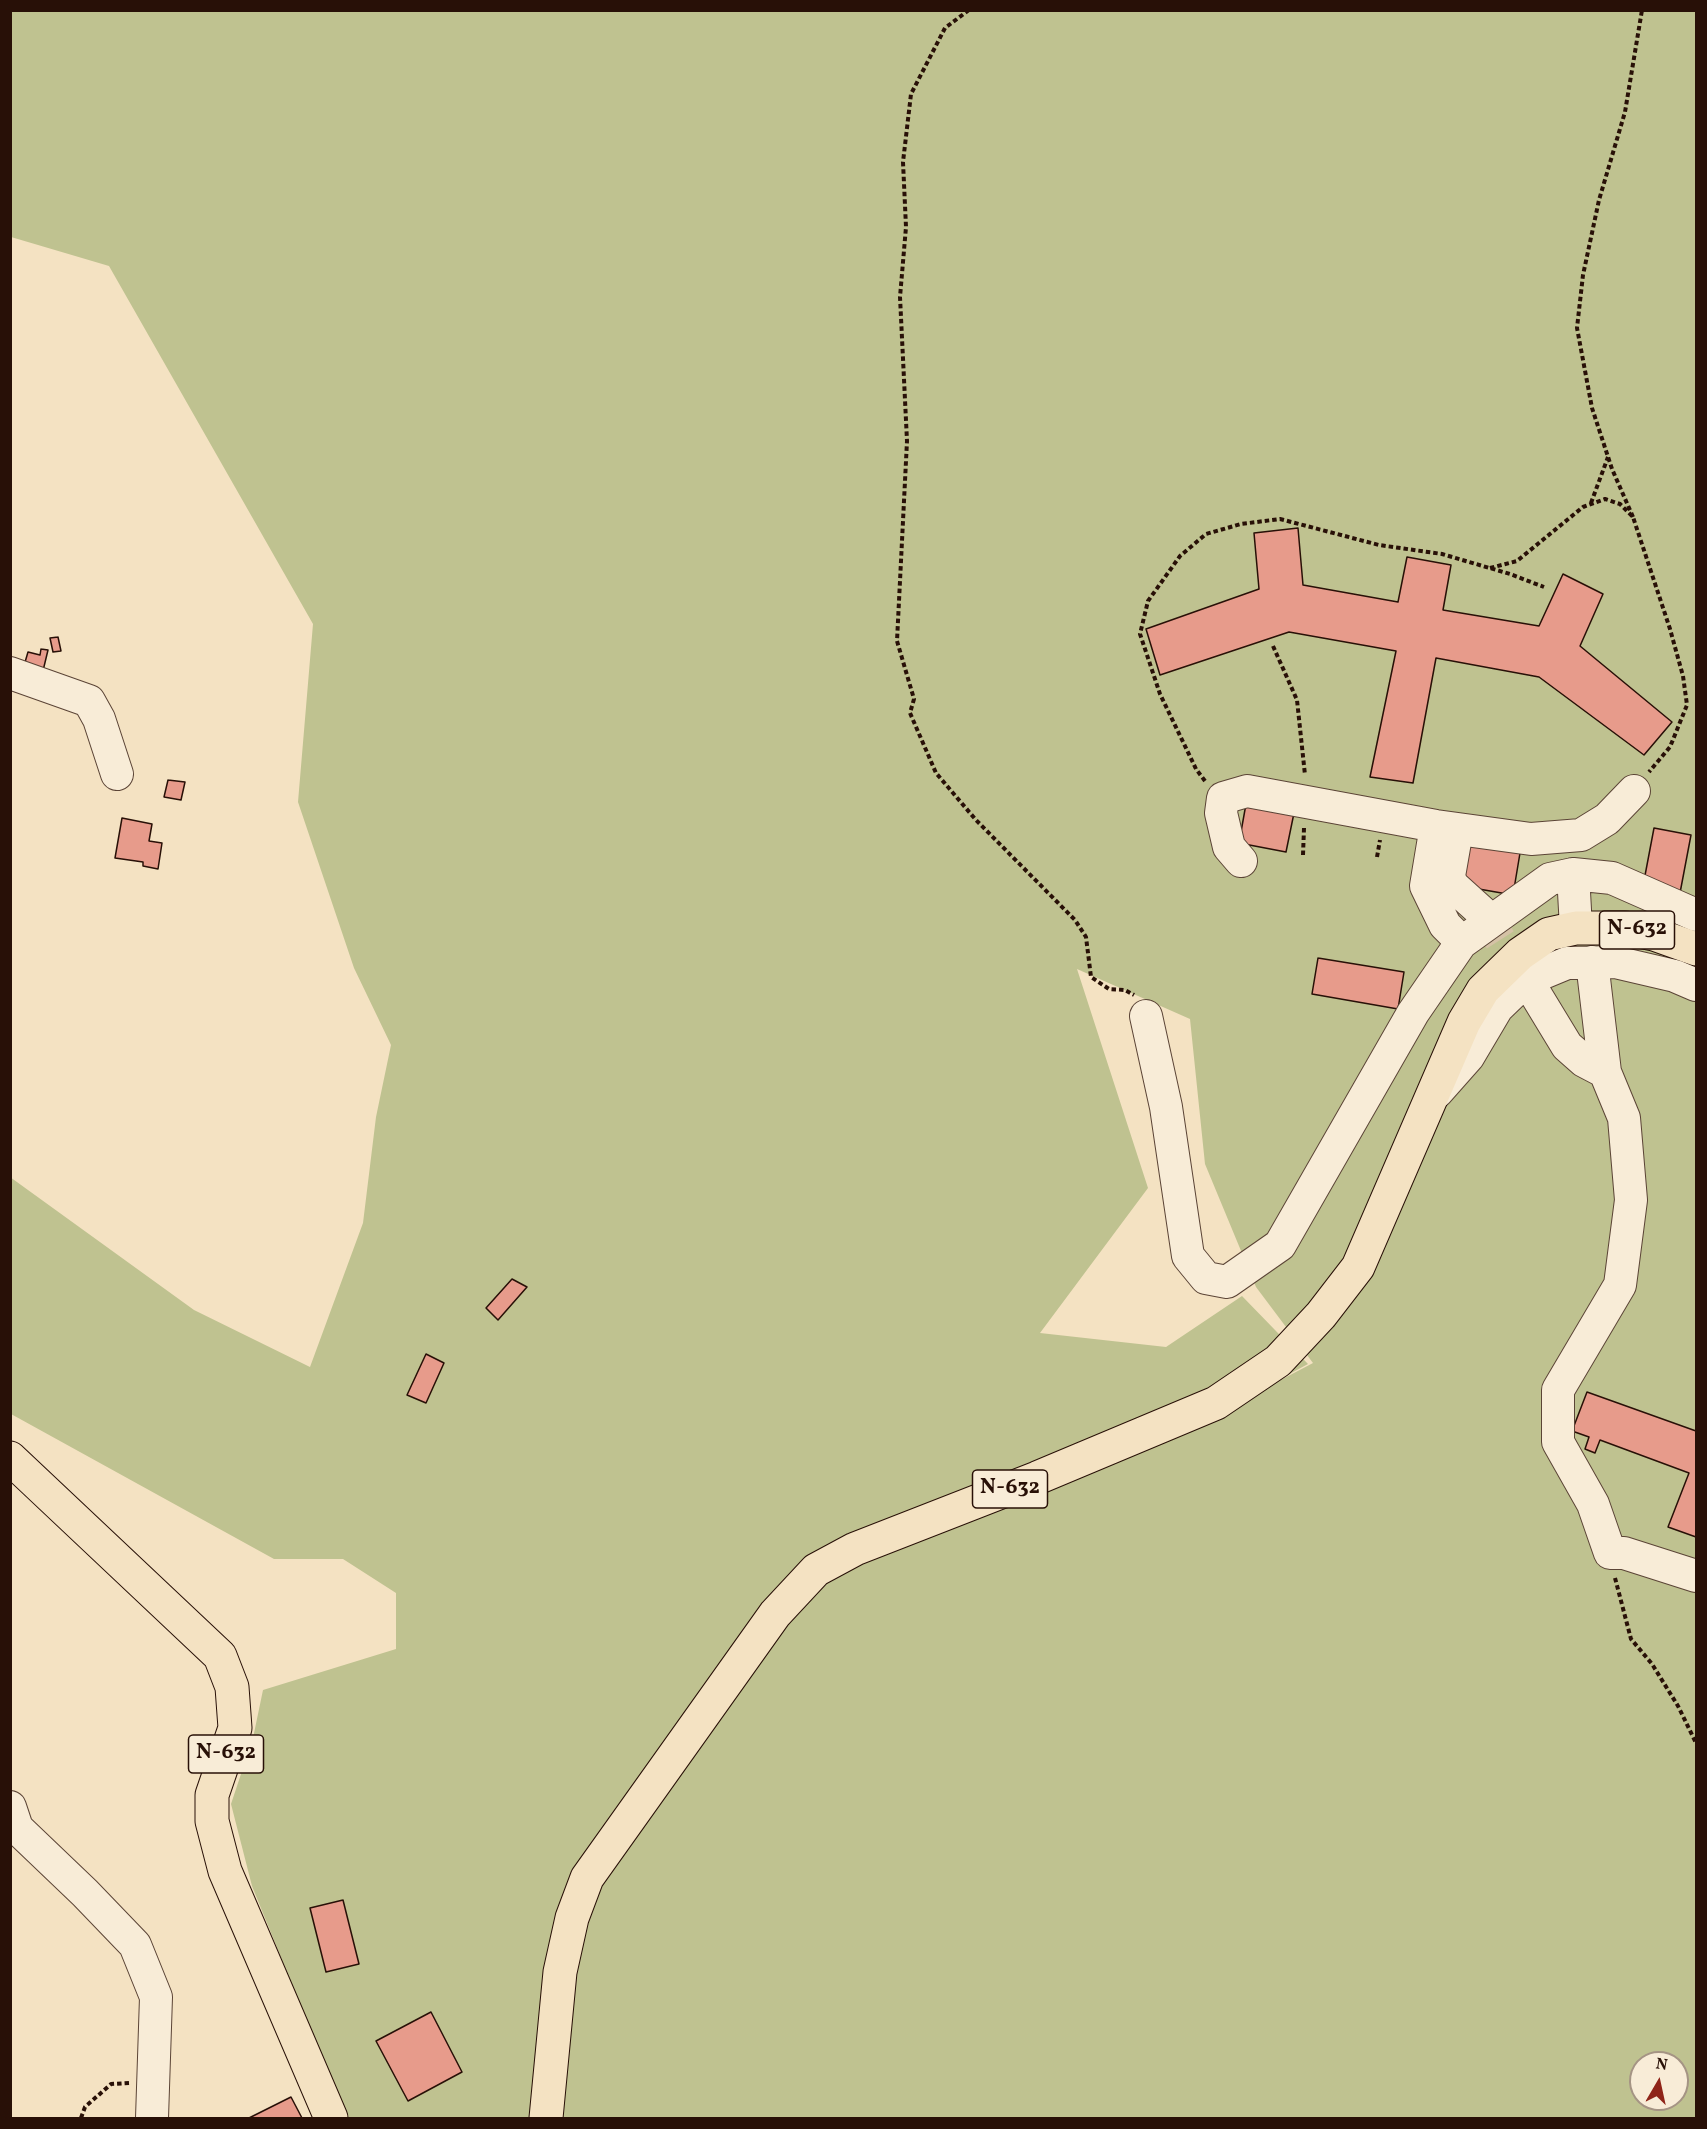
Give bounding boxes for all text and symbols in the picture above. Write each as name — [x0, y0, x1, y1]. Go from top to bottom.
road number: N-632 — [1600, 911, 1674, 949]
road number: N-632 — [972, 1470, 1048, 1508]
road number: N-632 — [188, 1735, 264, 1773]
north arrow — [1629, 2051, 1689, 2111]
text: N — [1654, 2053, 1669, 2077]

